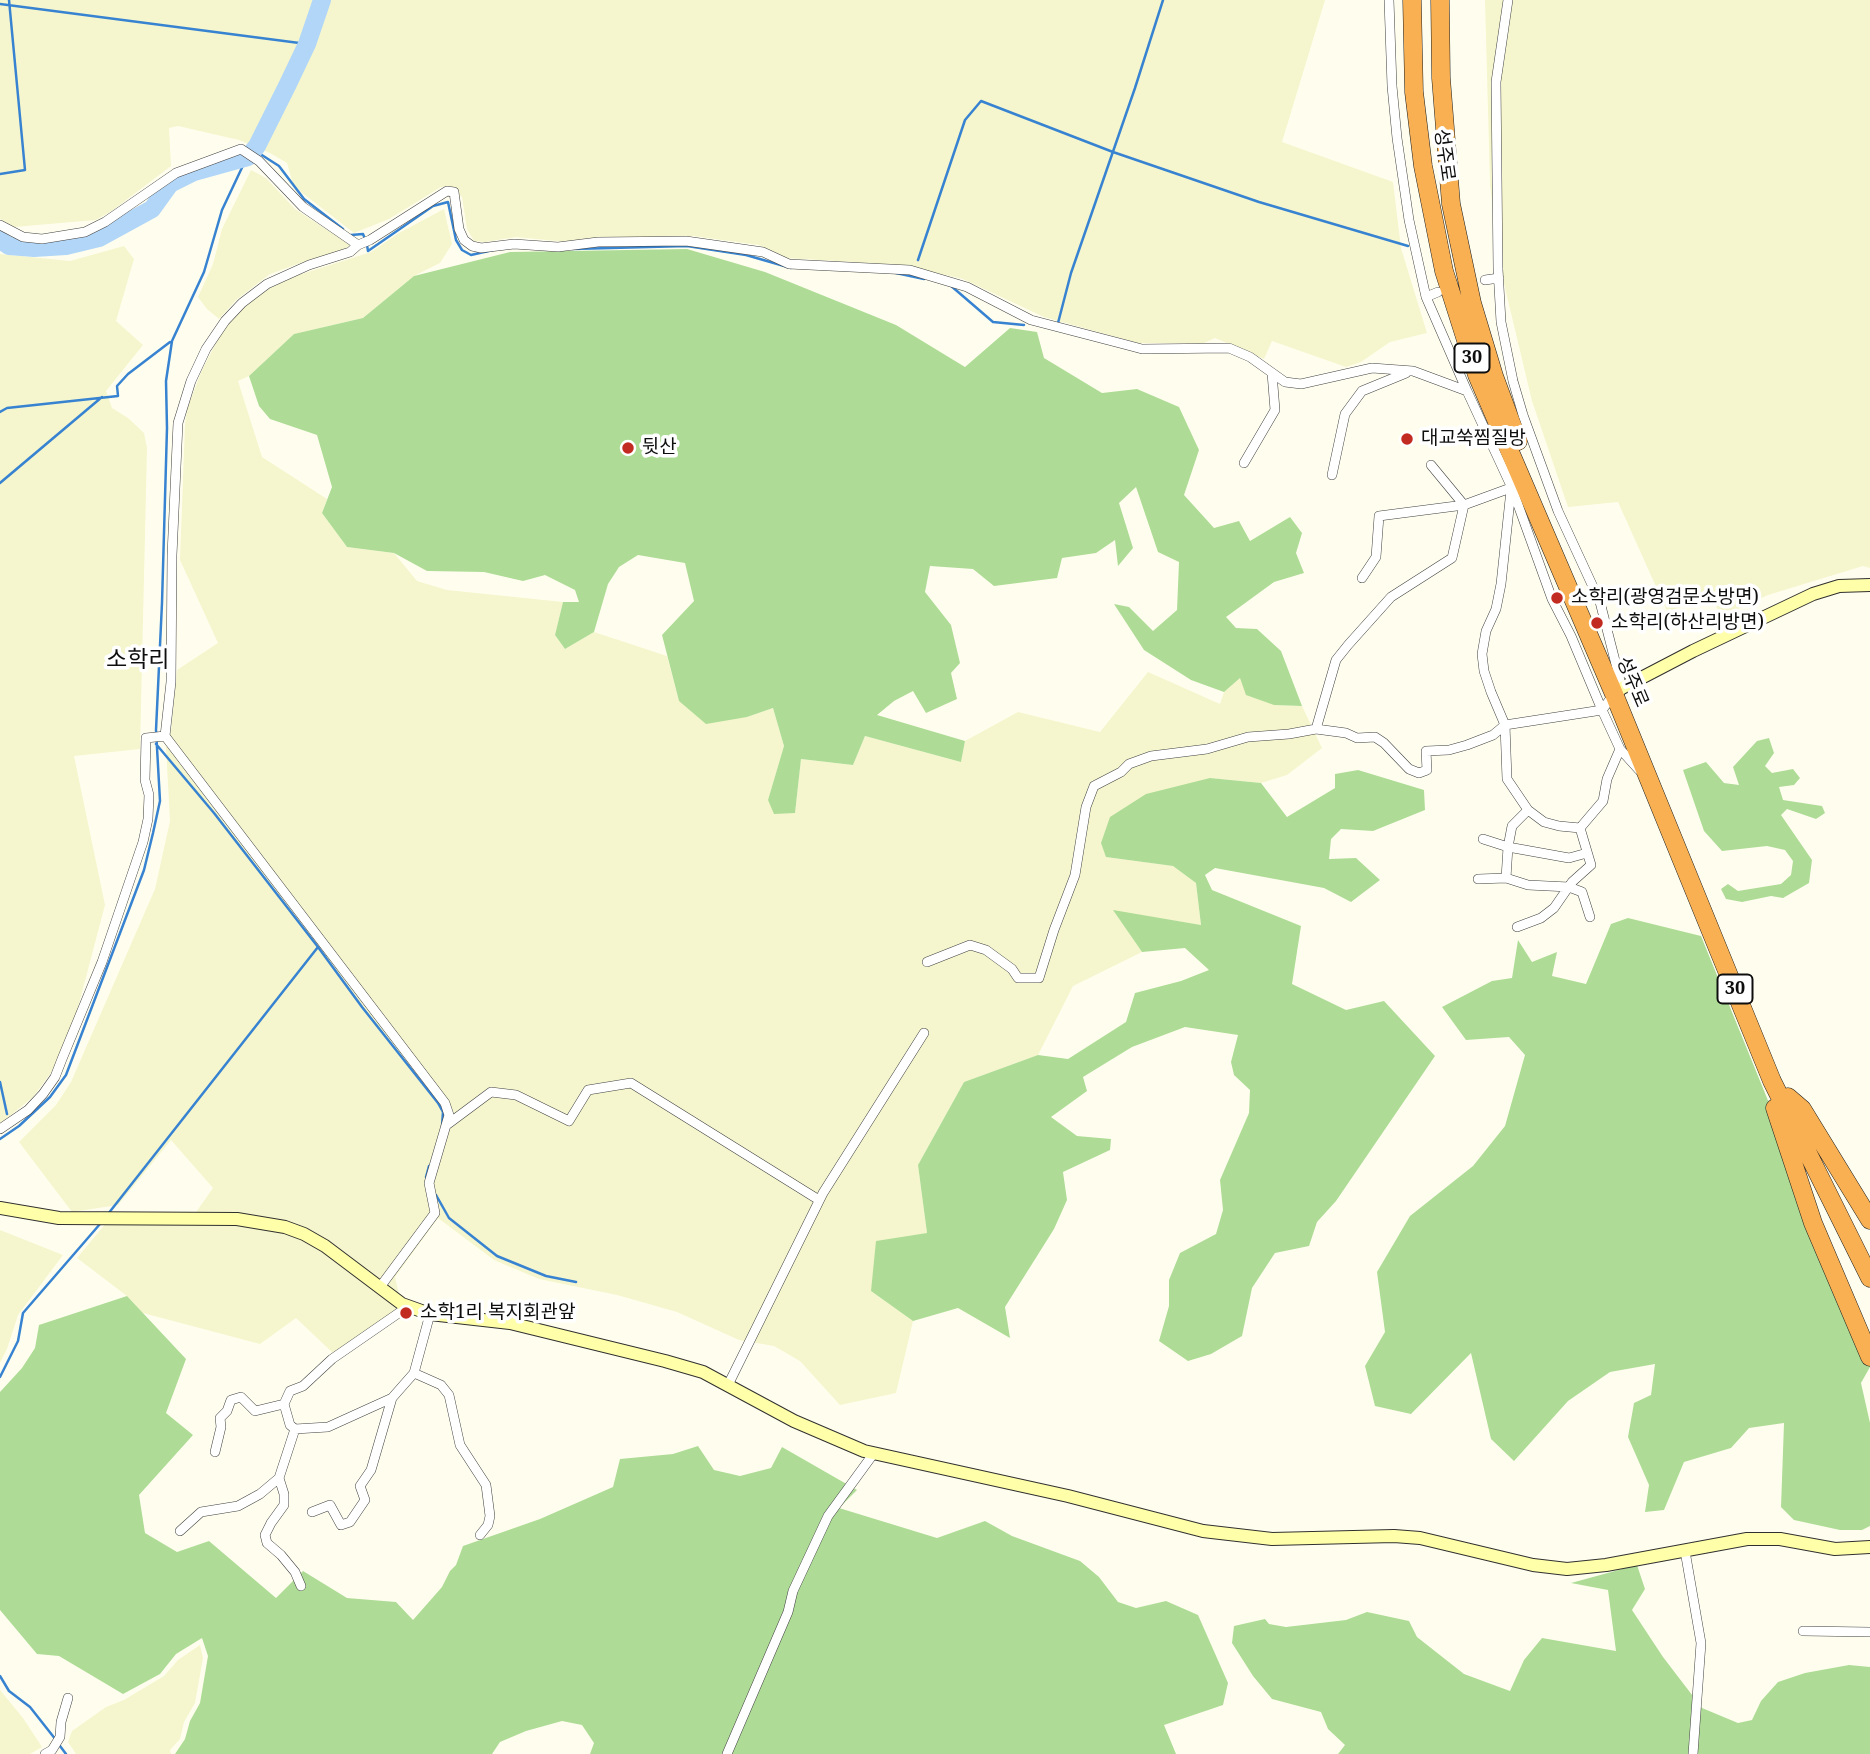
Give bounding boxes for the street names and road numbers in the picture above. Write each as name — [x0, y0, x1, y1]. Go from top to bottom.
street label: 성주로 — [1429, 127, 1459, 183]
road number: 30 — [1454, 344, 1490, 372]
street label: 성주로 — [1611, 653, 1653, 711]
road number: 30 — [1718, 974, 1752, 1004]

